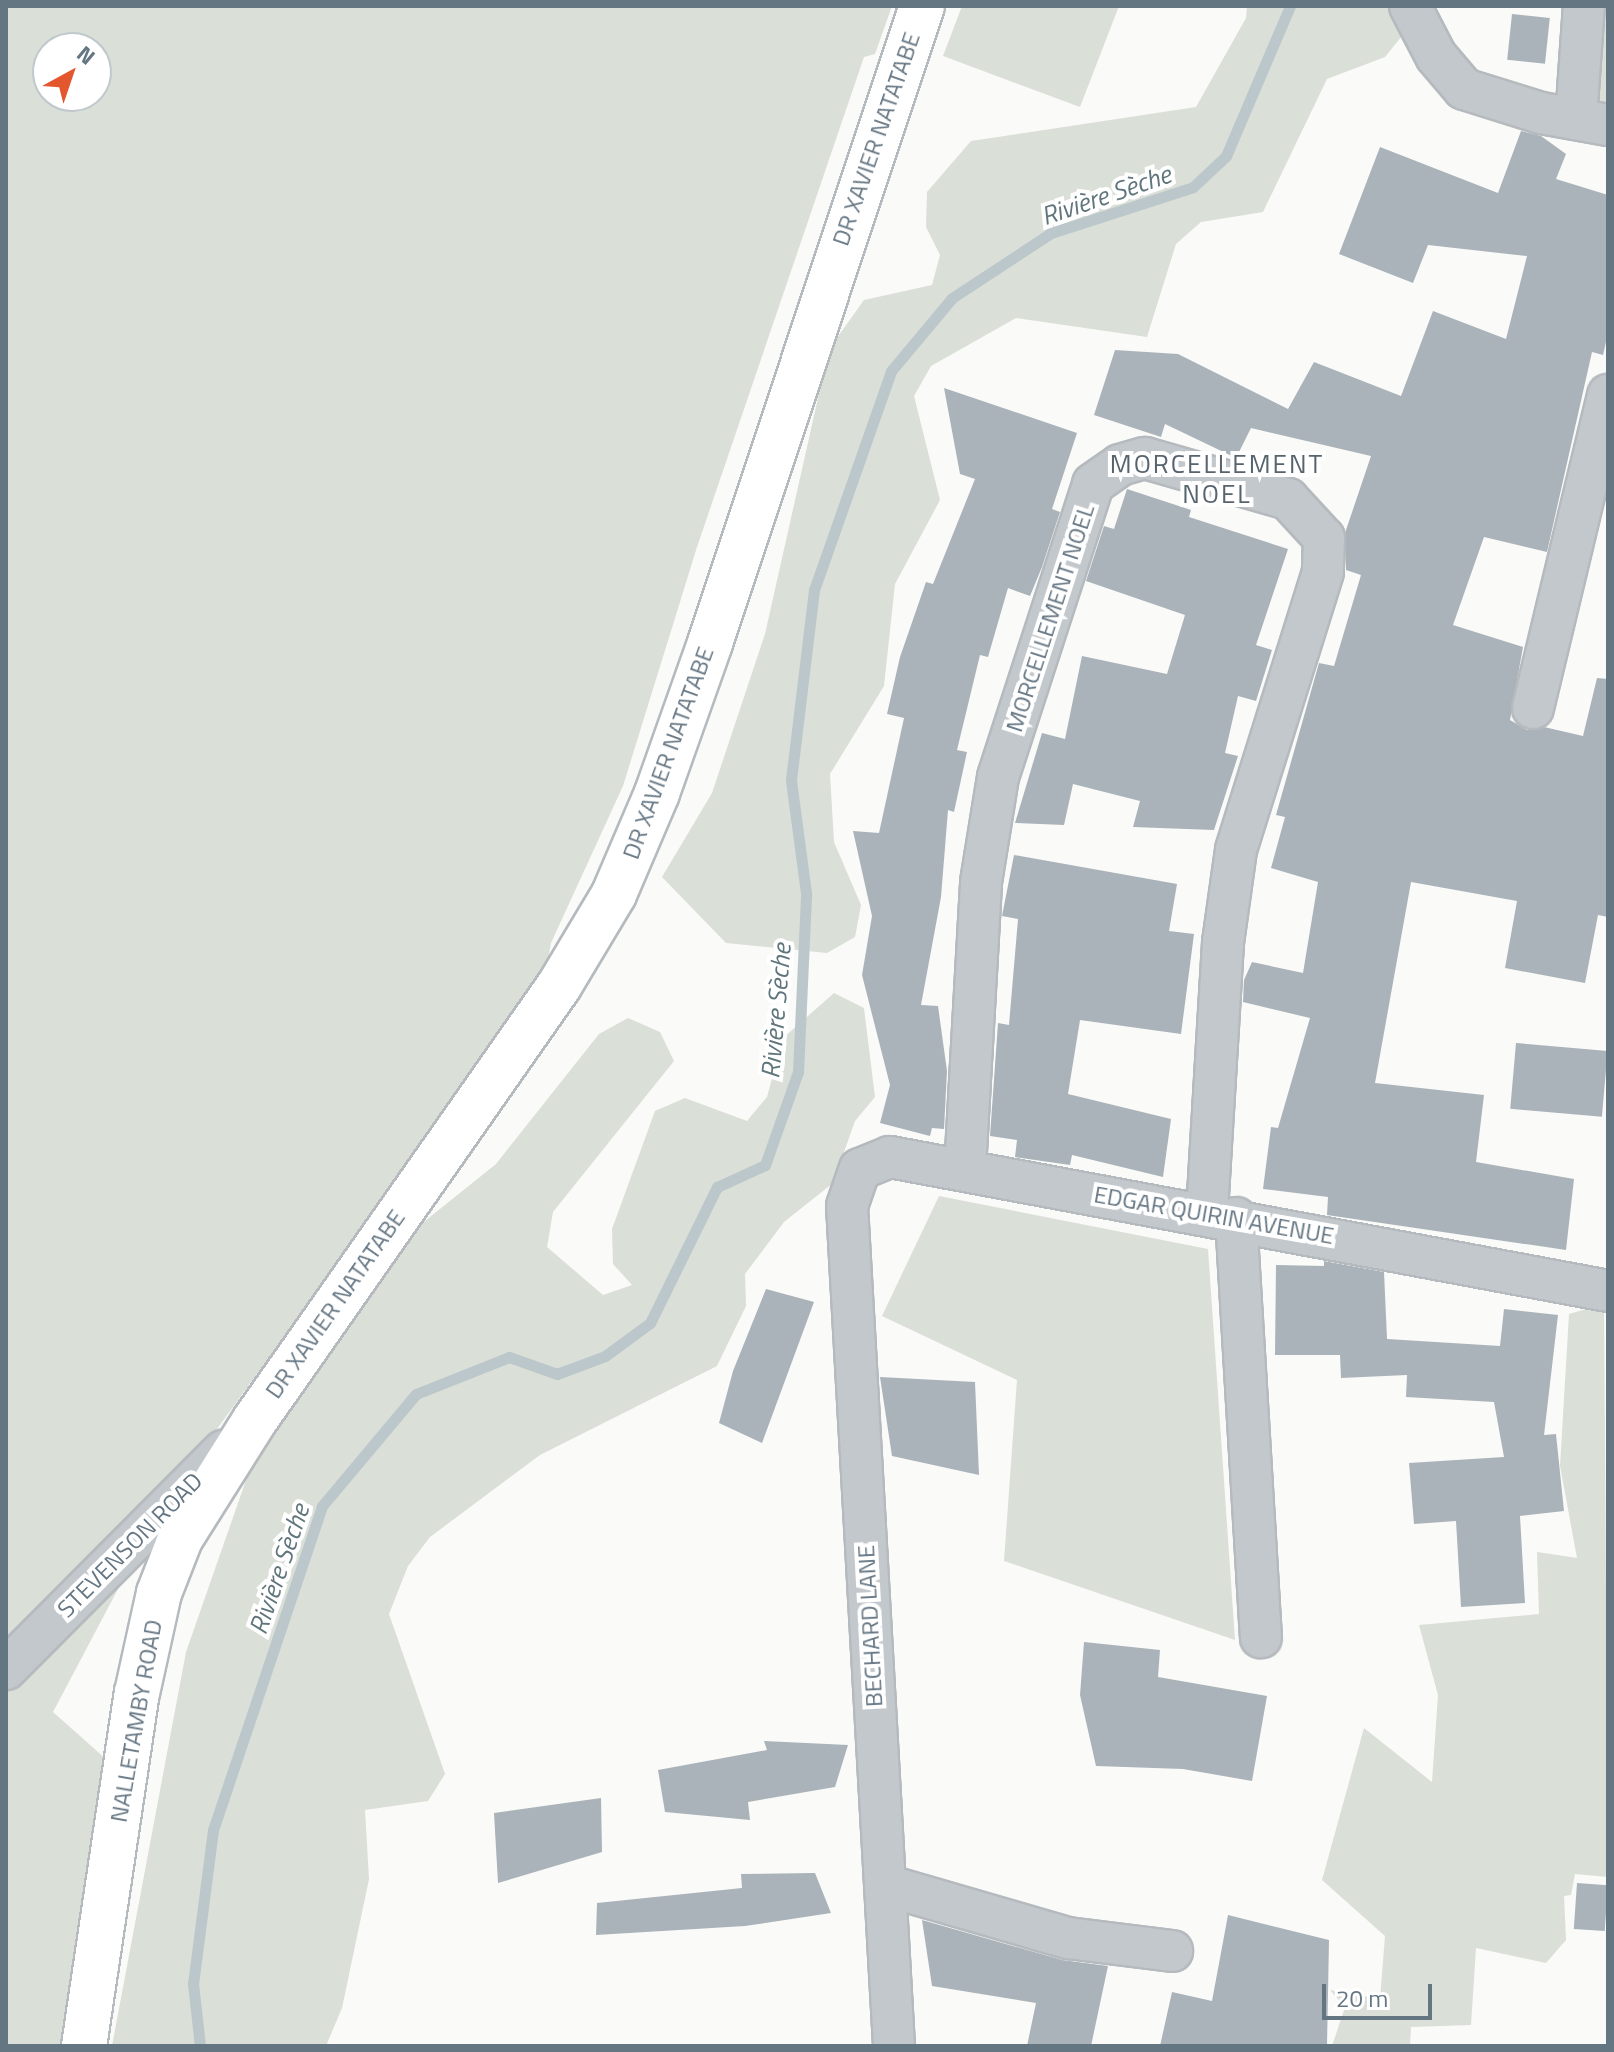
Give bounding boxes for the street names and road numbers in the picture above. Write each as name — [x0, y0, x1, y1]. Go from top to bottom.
street label: DR XAVIER NATATABE — [826, 29, 926, 249]
street label: MORCELLEMENT NOEL — [1000, 500, 1100, 736]
street label: DR XAVIER NATATABE — [616, 643, 720, 863]
street label: EDGAR QUIRIN AVENUE — [1092, 1180, 1336, 1250]
street label: DR XAVIER NATATABE — [259, 1204, 411, 1404]
street label: STEVENSON ROAD — [52, 1467, 208, 1623]
street label: BECHARD LANE — [851, 1544, 889, 1708]
street label: NALLETAMBY ROAD — [104, 1617, 168, 1825]

